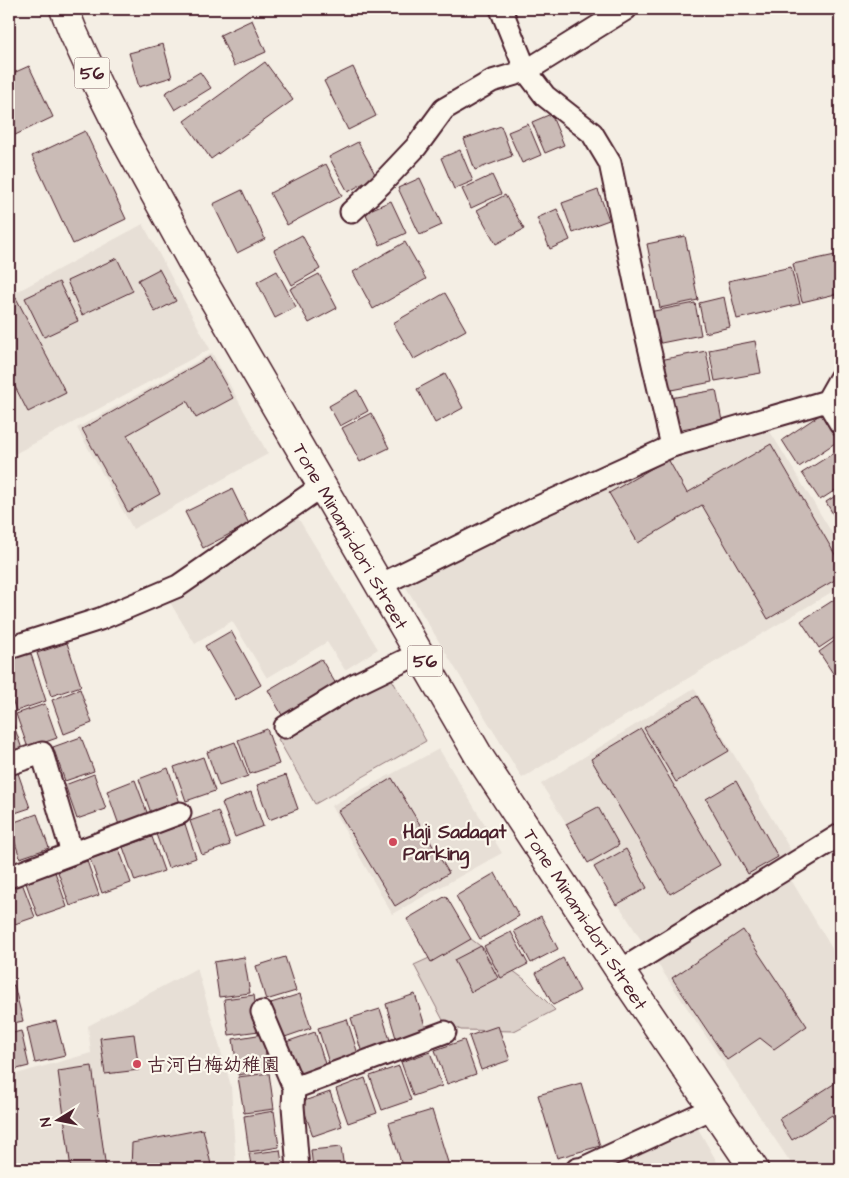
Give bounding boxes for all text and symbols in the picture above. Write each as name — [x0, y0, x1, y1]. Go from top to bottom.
road number: 56 — [74, 58, 110, 88]
street label: Tone Minami-dori Street — [285, 439, 414, 635]
road number: 56 — [408, 646, 442, 676]
place label: Haji Sadaqat Parking — [403, 819, 507, 869]
street label: Tone Minami-dori Street — [516, 824, 654, 1016]
marker: Haji Sadaqat Parking — [387, 836, 399, 848]
place label: 古河白梅幼稚園 — [147, 1052, 280, 1079]
marker: 古河白梅幼稚園 — [131, 1058, 143, 1070]
north arrow — [32, 1096, 82, 1146]
text: N — [36, 1116, 57, 1128]

